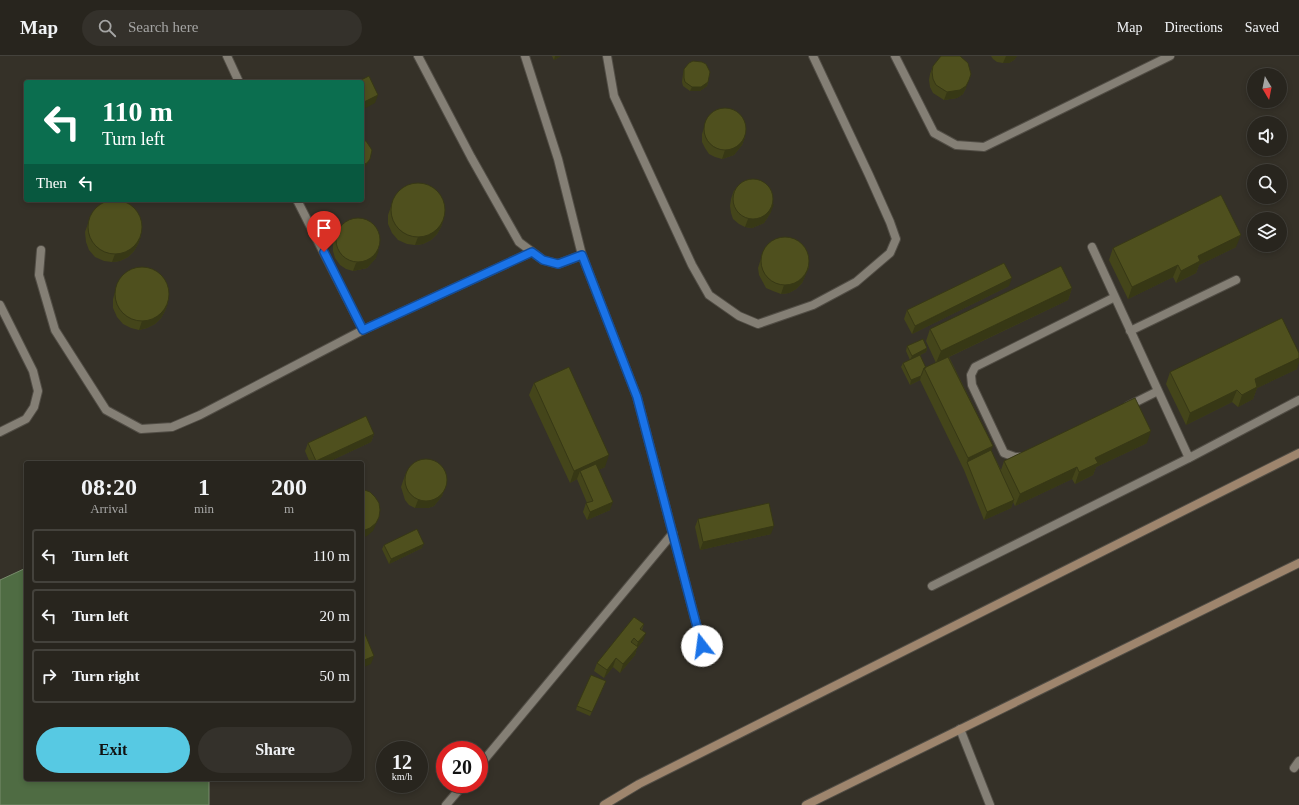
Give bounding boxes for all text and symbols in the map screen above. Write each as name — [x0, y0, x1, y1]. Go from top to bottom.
search box — [82, 10, 362, 46]
text: Map — [20, 17, 58, 38]
icon: search — [96, 17, 118, 39]
text: Search here — [128, 19, 198, 35]
text: Map — [1117, 20, 1142, 35]
text: Directions — [1164, 20, 1223, 35]
text: Saved — [1245, 20, 1279, 35]
north arrow — [1247, 68, 1287, 108]
map controls — [1247, 68, 1287, 252]
icon: left — [36, 96, 88, 148]
text: 110 m — [102, 96, 173, 127]
button: sound — [1247, 116, 1287, 156]
text: Turn left — [102, 129, 165, 149]
button: search — [1247, 164, 1287, 204]
icon: left — [75, 172, 97, 194]
text: Then — [36, 175, 67, 191]
pin — [307, 211, 341, 252]
button: layers — [1247, 212, 1287, 252]
icon: arrive — [313, 217, 335, 239]
text: 08:20 — [81, 474, 137, 500]
text: 1 — [198, 474, 210, 500]
text: 200 — [271, 474, 307, 500]
text: Arrival — [90, 501, 128, 516]
text: min — [194, 501, 214, 516]
text: m — [284, 501, 294, 516]
icon: left — [38, 545, 60, 567]
text: Turn left — [72, 548, 129, 564]
text: 110 m — [313, 548, 350, 564]
icon: left — [38, 605, 60, 627]
text: Turn left — [72, 608, 129, 624]
text: 20 m — [320, 608, 350, 624]
position arrow — [681, 625, 723, 667]
icon: right — [38, 665, 60, 687]
text: Turn right — [72, 668, 139, 684]
text: 50 m — [320, 668, 350, 684]
button: Exit — [36, 727, 190, 773]
button: Share — [198, 727, 352, 773]
speed limit sign: 20 — [436, 741, 488, 793]
text: 12 — [392, 751, 412, 773]
text: km/h — [392, 771, 412, 782]

